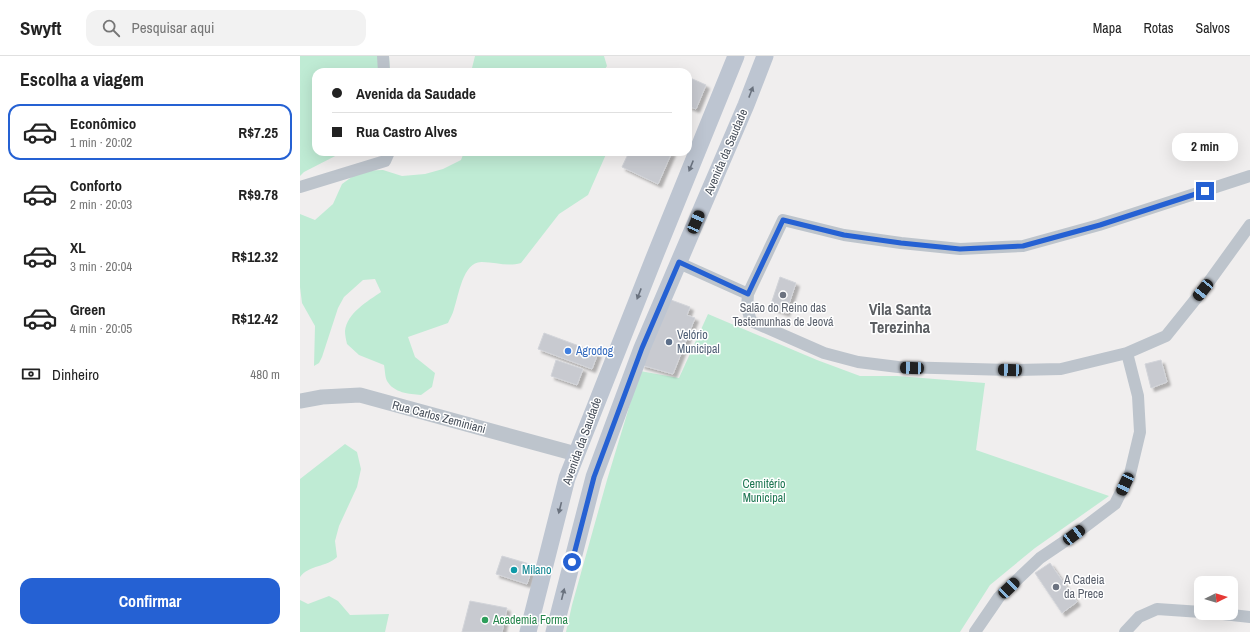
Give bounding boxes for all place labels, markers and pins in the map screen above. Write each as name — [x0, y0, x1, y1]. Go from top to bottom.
marker: Salão do Reino das Testemunhas de Jeová — [778, 290, 788, 300]
place label: Salão do Reino das Testemunhas de Jeová — [732, 300, 834, 330]
place label: Velório Municipal — [677, 327, 720, 357]
marker: Velório Municipal — [664, 337, 674, 347]
place label: Agrodog — [575, 343, 614, 359]
marker: Agrodog — [563, 346, 573, 356]
place label: Milano — [522, 562, 552, 578]
marker: Milano — [509, 565, 519, 575]
place label: A Cadeia da Prece — [1063, 572, 1105, 602]
marker: A Cadeia da Prece — [1051, 582, 1061, 592]
place label: Academia Forma — [492, 612, 569, 628]
marker: Academia Forma — [480, 615, 490, 625]

